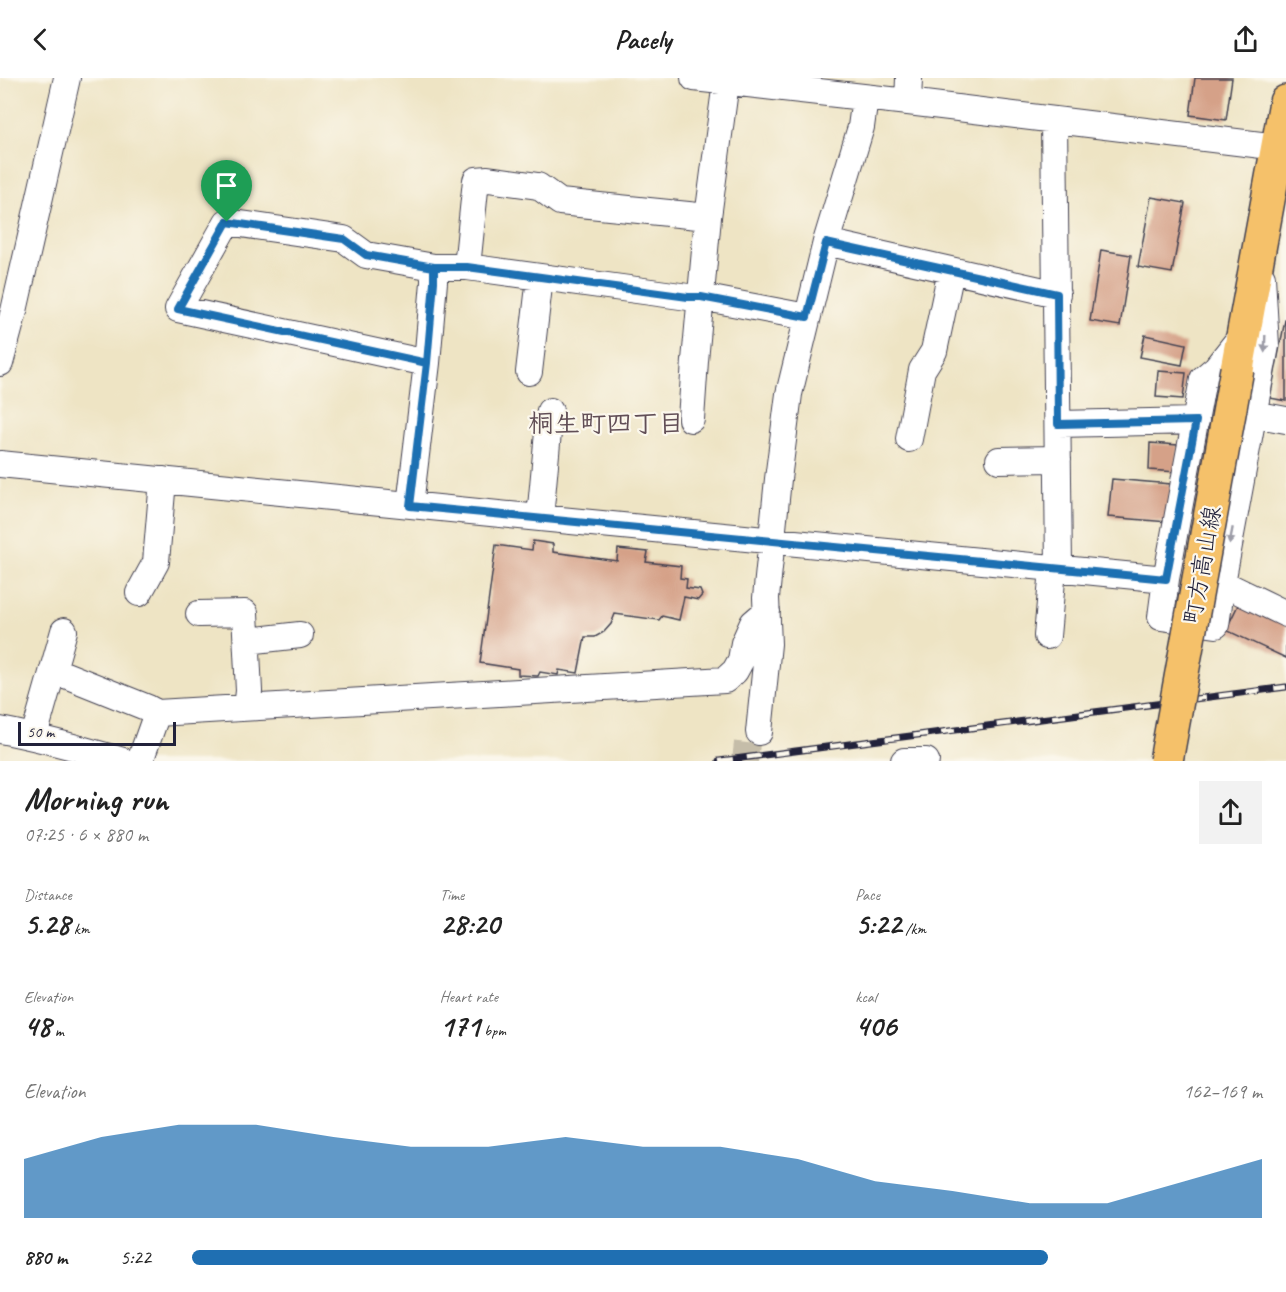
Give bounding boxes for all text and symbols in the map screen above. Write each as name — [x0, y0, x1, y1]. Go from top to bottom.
text: Pacely — [615, 22, 671, 56]
icon: back — [24, 23, 57, 56]
icon: share — [1229, 23, 1262, 56]
pin — [201, 160, 252, 222]
icon: arrive — [210, 169, 243, 202]
one-way arrow — [1261, 335, 1270, 354]
district label: 桐生町四丁目 — [528, 407, 684, 440]
street label: 町方高山線 — [1177, 503, 1227, 627]
one-way arrow — [1226, 527, 1235, 546]
scale bar — [18, 719, 176, 746]
text: 50 m — [27, 722, 54, 742]
text: Morning run — [24, 778, 168, 820]
button: share — [1199, 781, 1262, 844]
text: 07:25 · 6 × 880 m — [24, 822, 148, 847]
text: Distance — [24, 885, 72, 905]
text: Time — [440, 885, 464, 905]
text: Pace — [855, 885, 880, 905]
text: 5.28 — [24, 905, 70, 943]
text: 28:20 — [440, 905, 500, 943]
text: 5:22 — [855, 905, 901, 943]
text: km — [70, 919, 89, 939]
text: /km — [901, 919, 926, 939]
text: Elevation — [24, 987, 73, 1007]
text: Heart rate — [440, 987, 498, 1007]
text: kcal — [855, 987, 876, 1007]
text: 48 — [24, 1007, 51, 1045]
text: 171 — [440, 1007, 480, 1045]
text: 406 — [855, 1007, 896, 1045]
text: m — [51, 1021, 64, 1041]
text: bpm — [480, 1021, 506, 1041]
text: Elevation — [24, 1079, 86, 1104]
text: 162–169 m — [1183, 1079, 1262, 1104]
text: 880 m — [24, 1245, 67, 1270]
text: 5:22 — [120, 1245, 151, 1270]

